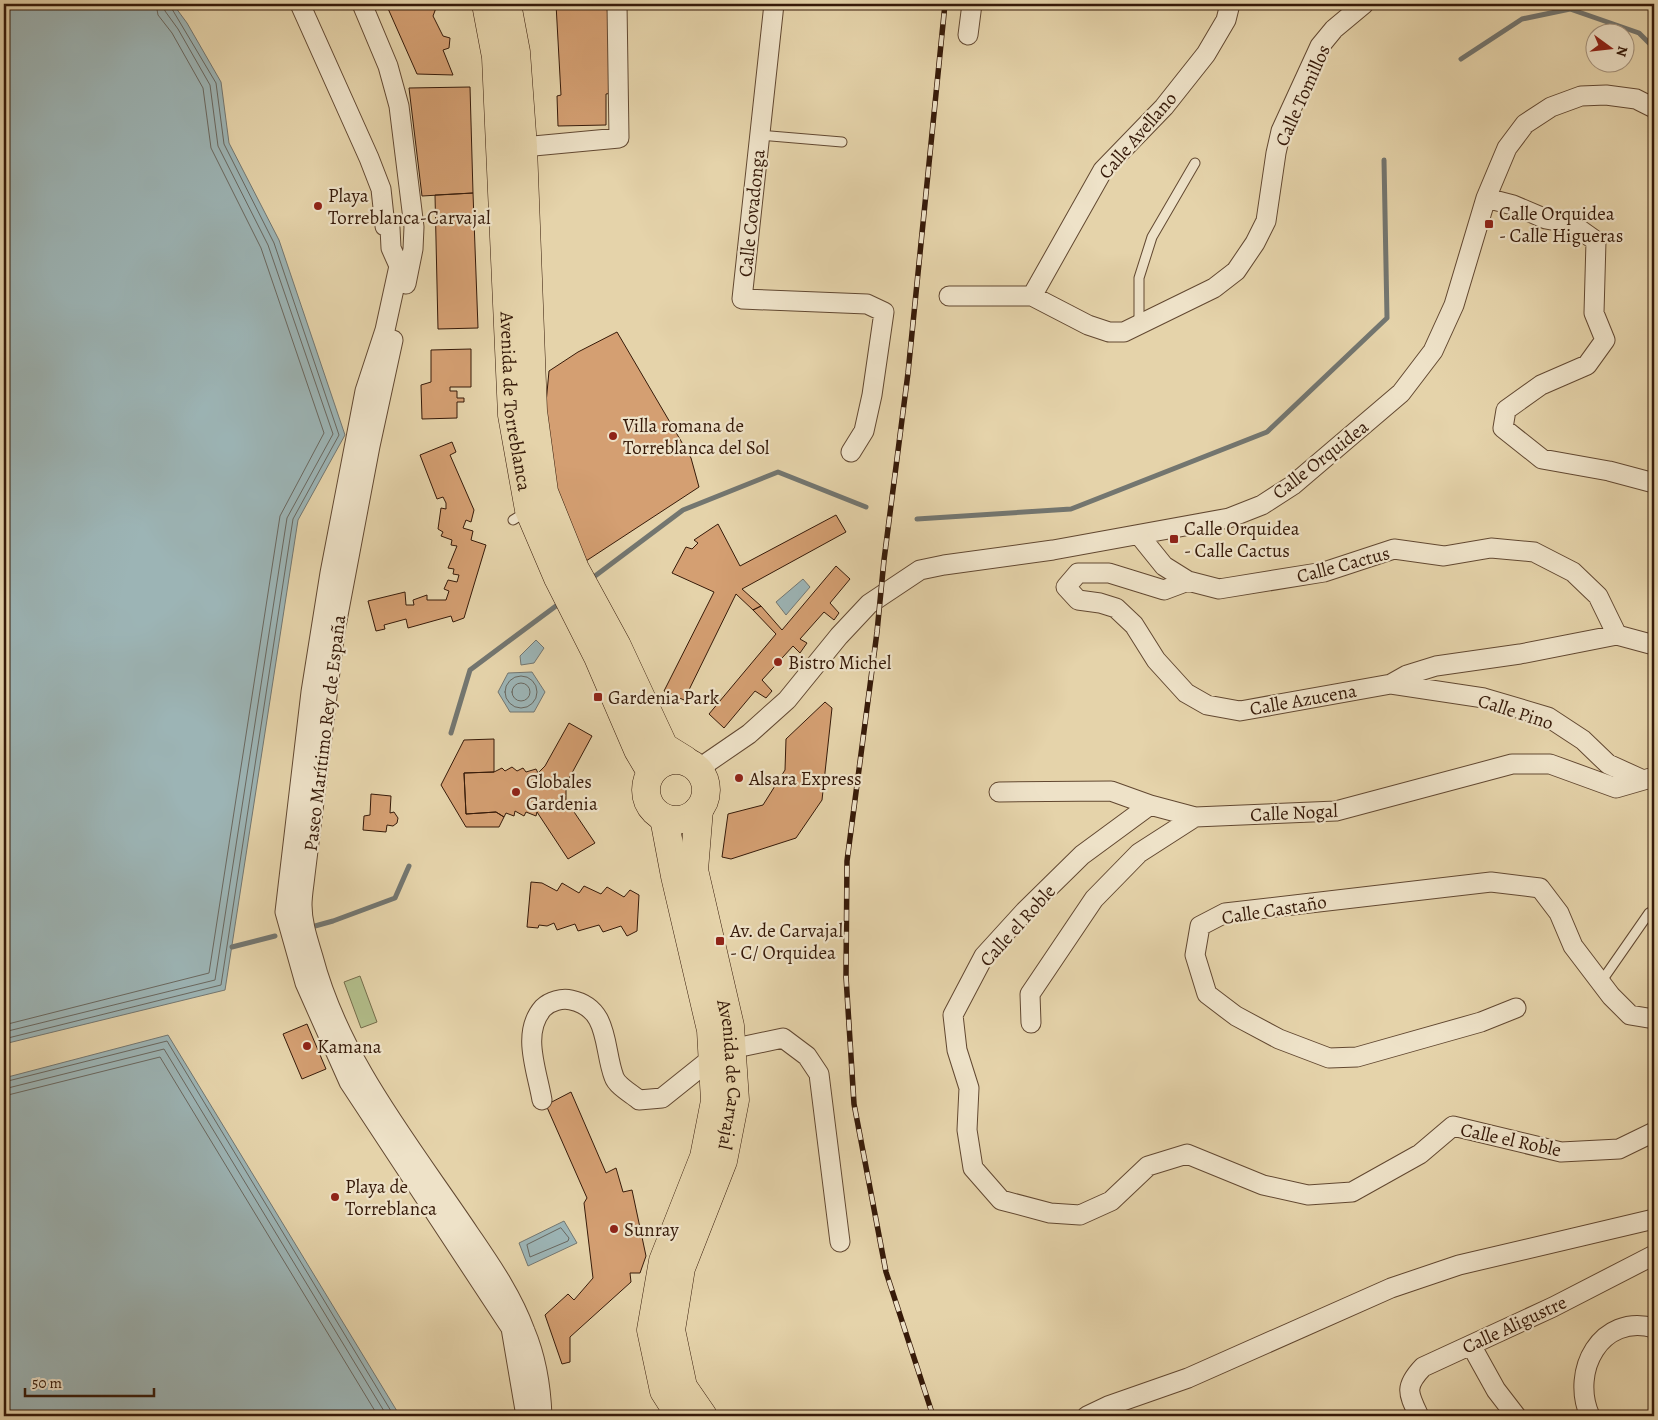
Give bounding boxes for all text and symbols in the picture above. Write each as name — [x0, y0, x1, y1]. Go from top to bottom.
north arrow — [1586, 22, 1636, 72]
street label: Calle Tomillos — [1269, 41, 1337, 150]
text: N — [1612, 44, 1633, 59]
street label: Calle Avellano — [1093, 86, 1183, 185]
street label: Calle Covadonga — [732, 148, 772, 278]
place label: Playa Torreblanca-Carvajal — [328, 183, 491, 231]
marker: Playa Torreblanca-Carvajal — [312, 200, 324, 212]
place label: Calle Orquidea - Calle Higueras — [1499, 201, 1623, 249]
marker: Calle Orquidea - Calle Higueras — [1483, 218, 1495, 230]
street label: Avenida de Torreblanca — [493, 310, 537, 493]
place label: Villa romana de Torreblanca del Sol — [622, 413, 770, 461]
street label: Calle Orquidea — [1267, 414, 1374, 506]
marker: Villa romana de Torreblanca del Sol — [607, 430, 619, 442]
place label: Calle Orquidea - Calle Cactus — [1184, 516, 1300, 564]
marker: Calle Orquidea - Calle Cactus — [1168, 533, 1180, 545]
street label: Calle Cactus — [1294, 540, 1393, 590]
street label: Paseo Marítimo Rey de España — [298, 613, 352, 853]
place label: Bistro Michel — [788, 650, 892, 676]
marker: Bistro Michel — [772, 656, 784, 668]
street label: Calle Azucena — [1248, 678, 1359, 722]
place label: Gardenia Park — [608, 685, 720, 711]
street label: Calle Pino — [1475, 688, 1557, 736]
marker: Gardenia Park — [592, 691, 604, 703]
place label: Alsara Express — [748, 766, 862, 792]
place label: Globales Gardenia — [526, 769, 598, 817]
marker: Alsara Express — [733, 772, 745, 784]
marker: Globales Gardenia — [510, 786, 522, 798]
street label: Calle Nogal — [1250, 798, 1339, 828]
street label: Calle el Roble — [974, 879, 1062, 972]
street label: Calle Castaño — [1220, 889, 1329, 931]
place label: Av. de Carvajal - C/ Orquidea — [729, 918, 843, 966]
marker: Av. de Carvajal - C/ Orquidea — [714, 935, 726, 947]
street label: Avenida de Carvajal — [710, 996, 747, 1152]
place label: Kamana — [317, 1034, 382, 1060]
marker: Kamana — [301, 1040, 313, 1052]
street label: Calle el Roble — [1458, 1117, 1564, 1163]
place label: Playa de Torreblanca — [345, 1174, 437, 1222]
marker: Playa de Torreblanca — [329, 1191, 341, 1203]
place label: Sunray — [624, 1217, 679, 1243]
marker: Sunray — [608, 1223, 620, 1235]
street label: Calle Aligustre — [1458, 1289, 1571, 1360]
scale bar — [25, 1365, 154, 1397]
text: 50 m — [32, 1373, 62, 1393]

